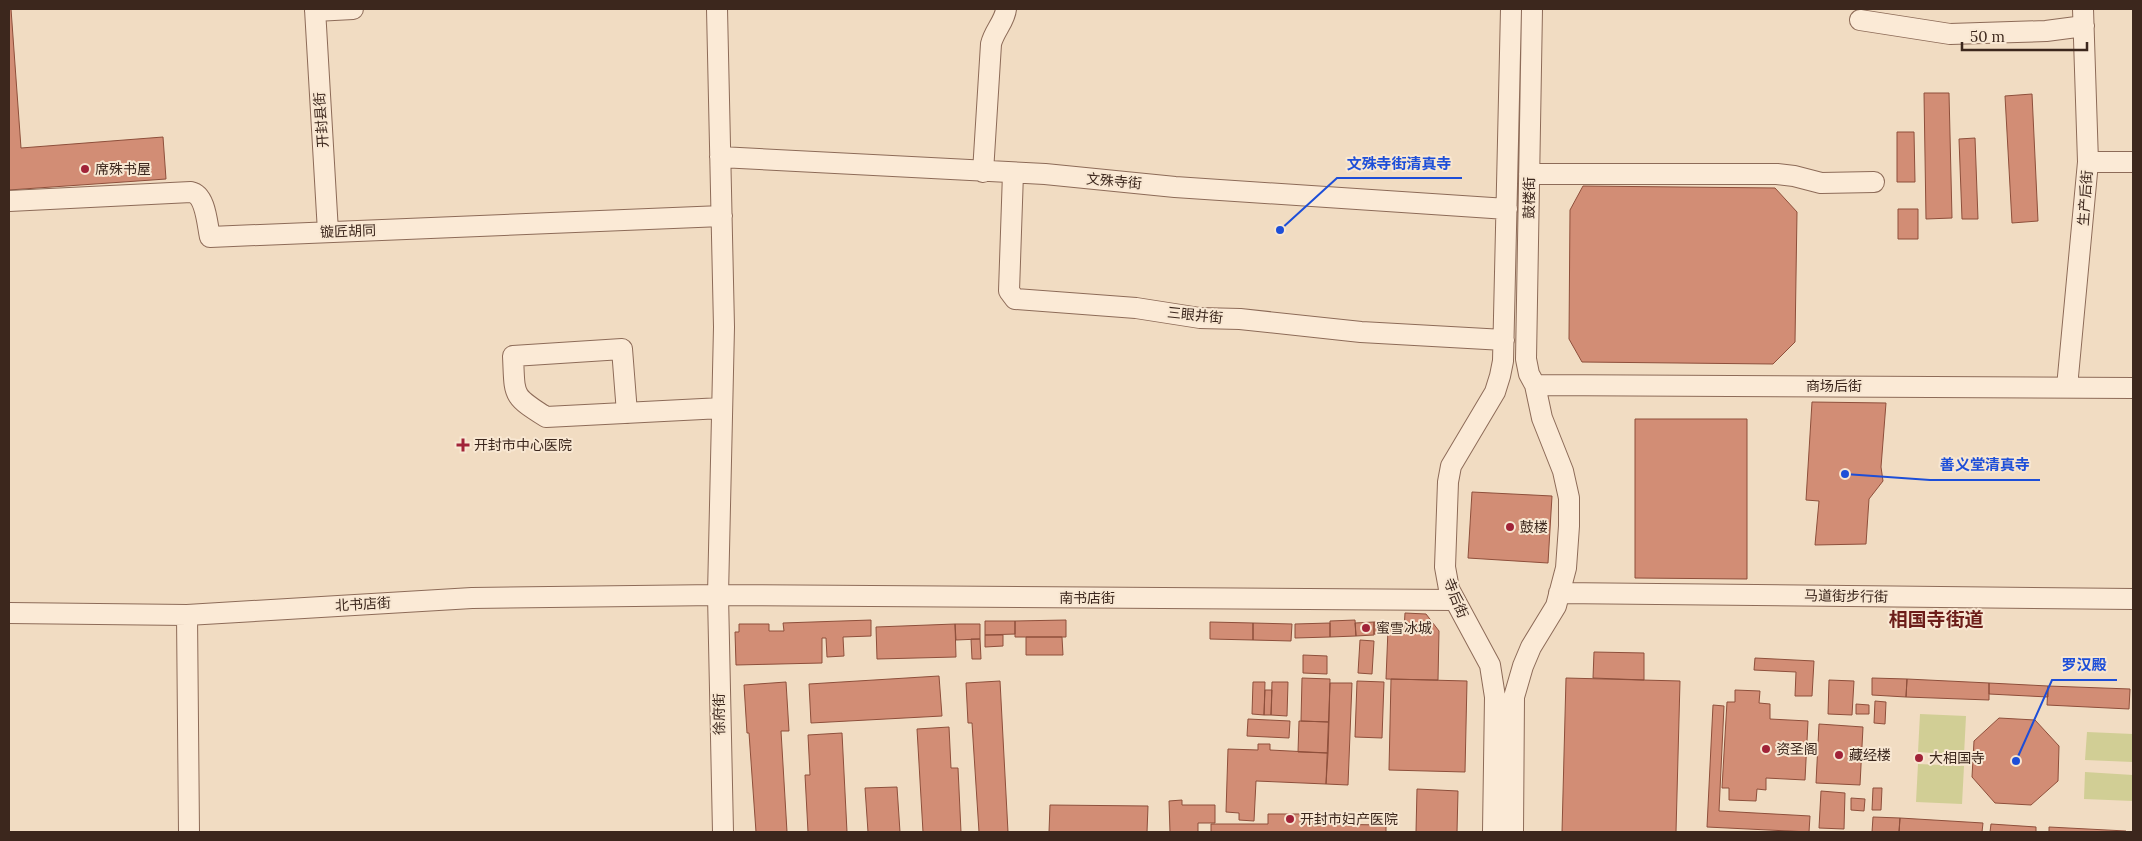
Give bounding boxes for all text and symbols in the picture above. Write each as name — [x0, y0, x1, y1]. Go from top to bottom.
scale bar — [1962, 20, 2087, 52]
text: 50 m — [1970, 27, 2005, 46]
street label: 开封县街 — [310, 91, 332, 149]
callout: 文殊寺街清真寺 — [1337, 148, 1462, 178]
text: 文殊寺街清真寺 — [1346, 154, 1452, 173]
place label: 席殊书屋 — [95, 160, 151, 178]
marker: 席殊书屋 — [79, 163, 91, 175]
street label: 生产后街 — [2074, 169, 2096, 227]
street label: 文殊寺街 — [1085, 170, 1143, 192]
street label: 鼓楼街 — [1520, 177, 1538, 219]
street label: 镟匠胡同 — [320, 221, 376, 241]
street label: 三眼井街 — [1166, 303, 1224, 327]
street label: 商场后街 — [1806, 377, 1862, 395]
place label: 开封市中心医院 — [474, 436, 572, 454]
marker: 开封市中心医院 — [456, 438, 470, 452]
callout: 善义堂清真寺 — [1930, 450, 2040, 480]
text: 善义堂清真寺 — [1940, 455, 2030, 474]
place label: 鼓楼 — [1520, 518, 1548, 536]
marker: 鼓楼 — [1504, 521, 1516, 533]
street label: 寺后街 — [1440, 575, 1472, 621]
street label: 马道街步行街 — [1804, 586, 1888, 606]
street label: 南书店街 — [1059, 589, 1115, 607]
street label: 北书店街 — [335, 594, 391, 614]
district label: 相国寺街道 — [1888, 607, 1984, 631]
place label: 蜜雪冰城 — [1376, 619, 1432, 637]
marker: 蜜雪冰城 — [1360, 622, 1372, 634]
callout: 罗汉殿 — [2052, 650, 2117, 680]
text: 罗汉殿 — [2061, 655, 2107, 674]
street label: 徐府街 — [710, 693, 728, 735]
place label: 资圣阁 — [1776, 740, 1818, 758]
marker: 资圣阁 — [1760, 743, 1772, 755]
place label: 藏经楼 — [1849, 746, 1891, 764]
marker: 藏经楼 — [1833, 749, 1845, 761]
place label: 大相国寺 — [1929, 749, 1985, 767]
marker: 大相国寺 — [1913, 752, 1925, 764]
place label: 开封市妇产医院 — [1300, 810, 1398, 828]
marker: 开封市妇产医院 — [1284, 813, 1296, 825]

